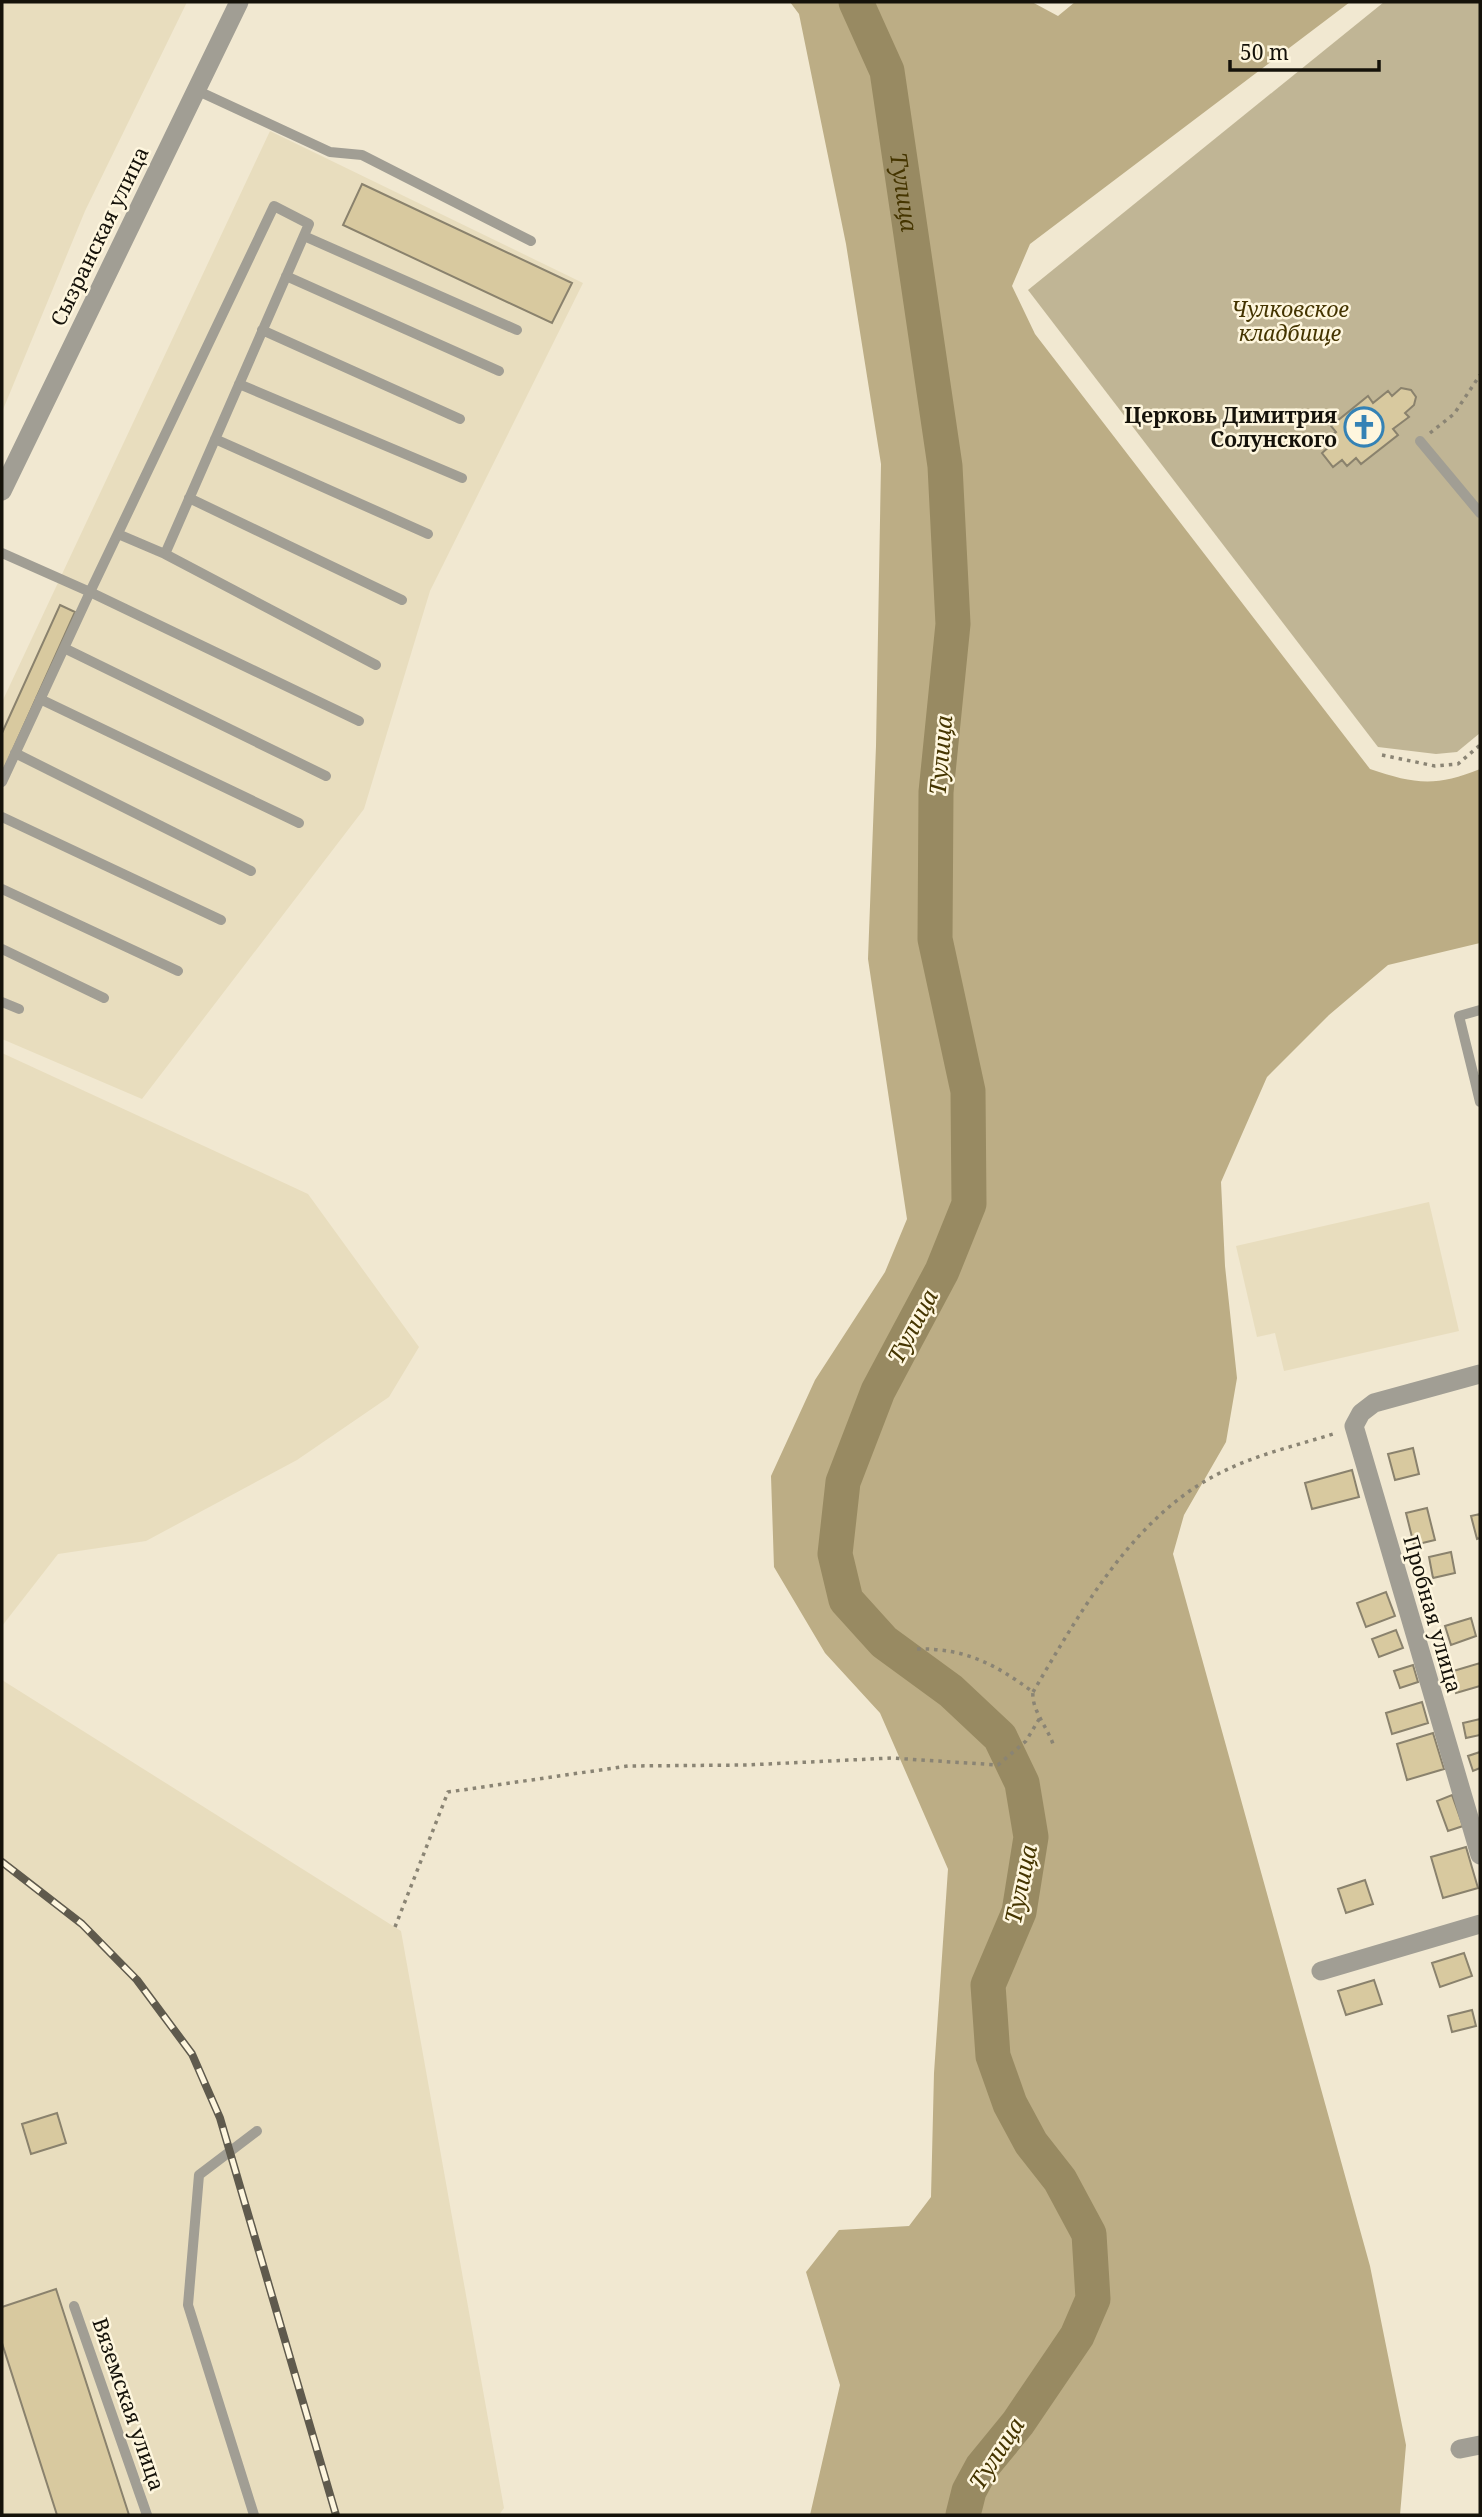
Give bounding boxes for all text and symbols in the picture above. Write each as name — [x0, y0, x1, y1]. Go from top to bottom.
scale bar — [1230, 28, 1379, 72]
text: 50 m — [1240, 38, 1289, 66]
street label: Сызранская улица — [43, 142, 155, 330]
water label: Тулица — [883, 150, 926, 234]
park label: Чулковское кладбище — [1231, 295, 1349, 347]
place label: Церковь Димитрия Солунского — [1124, 401, 1337, 453]
church icon: Церковь Димитрия Солунского — [1343, 406, 1385, 448]
water label: Тулица — [921, 714, 959, 796]
water label: Тулица — [879, 1283, 945, 1369]
street label: Пробная улица — [1397, 1532, 1469, 1696]
water label: Тулица — [996, 1841, 1044, 1927]
street label: Вяземская улица — [86, 2314, 172, 2494]
water label: Тулица — [961, 2411, 1031, 2495]

